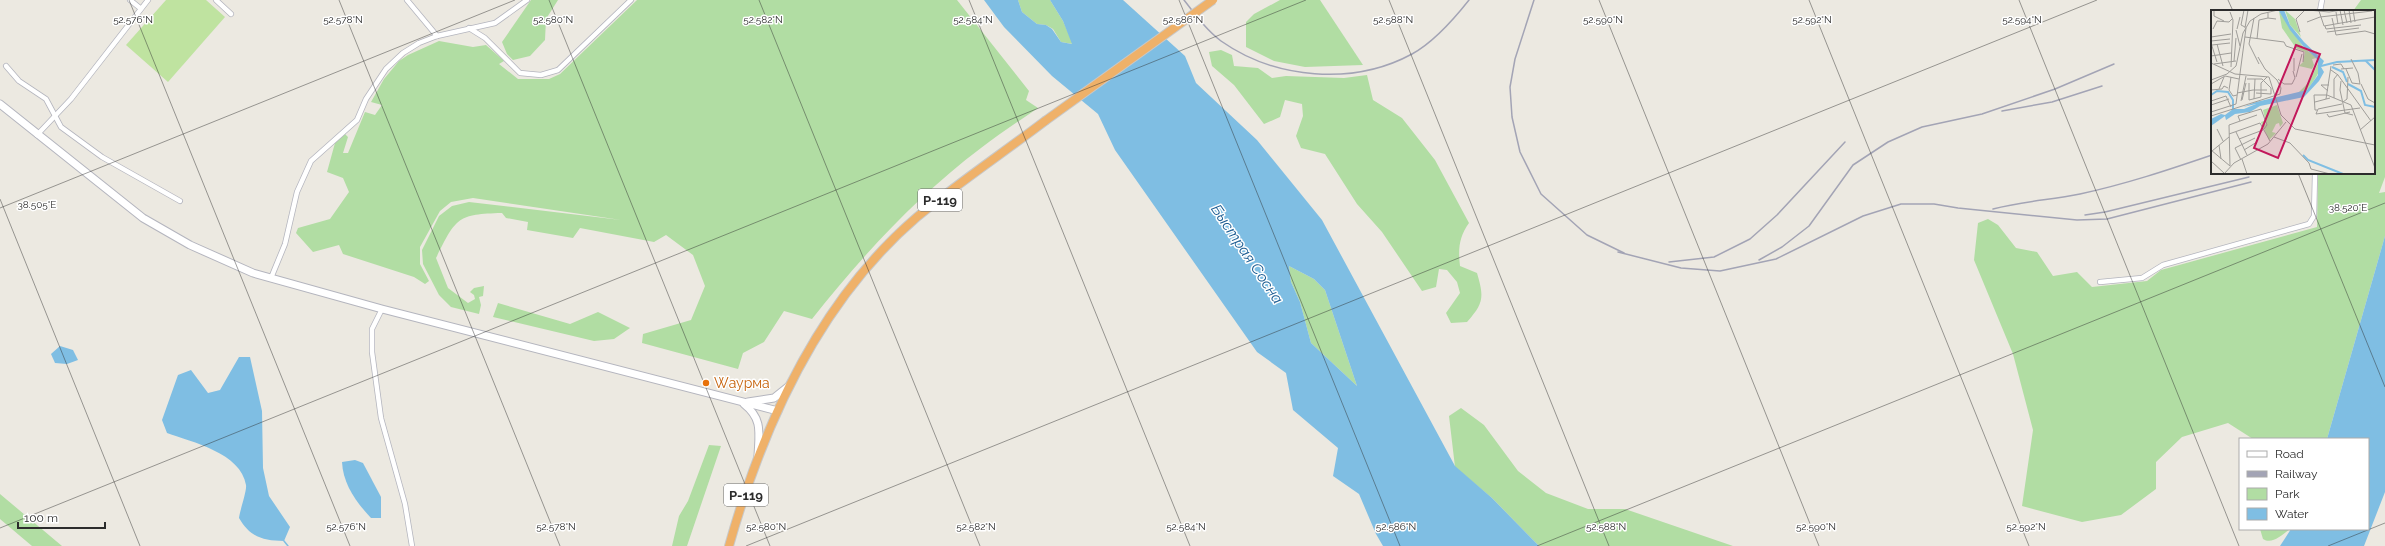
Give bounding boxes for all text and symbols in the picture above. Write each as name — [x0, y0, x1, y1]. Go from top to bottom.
inset map — [2211, 10, 2375, 174]
text: 52.576°N — [113, 14, 153, 25]
text: 52.578°N — [323, 14, 363, 25]
text: 52.580°N — [533, 14, 573, 25]
text: 52.582°N — [743, 14, 783, 25]
text: 52.584°N — [953, 14, 993, 25]
text: 52.586°N — [1163, 14, 1203, 25]
text: 52.588°N — [1373, 14, 1413, 25]
text: 52.590°N — [1583, 14, 1623, 25]
text: 52.592°N — [1792, 14, 1832, 25]
text: 52.594°N — [2002, 14, 2042, 25]
road number: Р-119 — [918, 189, 962, 211]
text: 38.505°E — [18, 199, 56, 210]
water label: Быстрая Сосна — [1207, 201, 1287, 307]
text: 38.520°E — [2329, 202, 2367, 213]
place label: Wаурма — [714, 375, 770, 391]
marker: Wаурма — [701, 378, 711, 388]
legend — [2239, 438, 2369, 530]
text: Road — [2275, 447, 2304, 461]
text: Railway — [2275, 467, 2318, 481]
road number: Р-119 — [724, 484, 768, 506]
text: Park — [2275, 487, 2300, 501]
scale bar — [18, 504, 105, 530]
text: Water — [2275, 507, 2309, 521]
text: 100 m — [24, 511, 58, 525]
text: 52.576°N — [326, 521, 366, 532]
text: 52.578°N — [536, 521, 576, 532]
text: 52.580°N — [746, 521, 786, 532]
text: 52.582°N — [956, 521, 996, 532]
text: 52.584°N — [1166, 521, 1206, 532]
text: 52.586°N — [1376, 521, 1416, 532]
text: 52.588°N — [1586, 521, 1626, 532]
text: 52.590°N — [1796, 521, 1836, 532]
text: 52.592°N — [2006, 521, 2046, 532]

